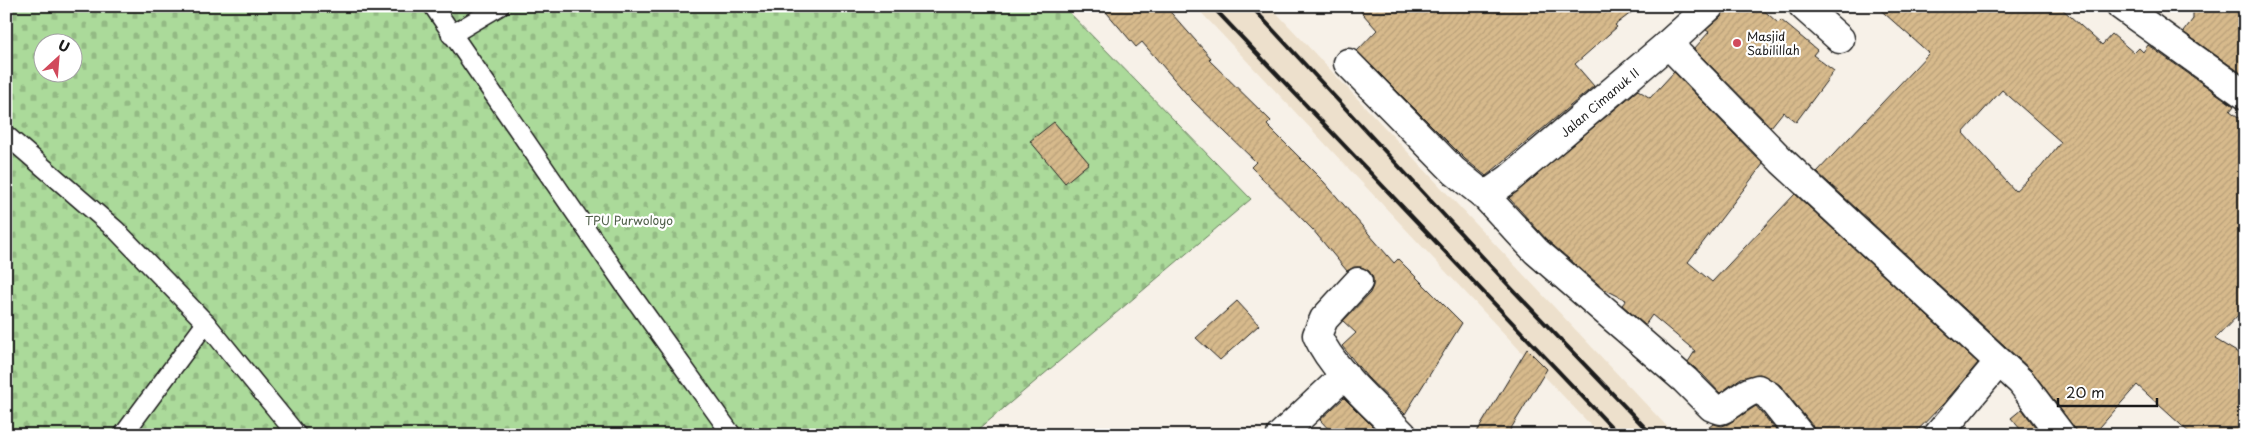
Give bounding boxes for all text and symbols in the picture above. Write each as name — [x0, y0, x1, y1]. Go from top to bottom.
place label: Masjid Sabilillah — [1747, 27, 1800, 59]
north arrow — [32, 32, 82, 82]
text: U — [55, 34, 73, 58]
marker: Masjid Sabilillah — [1731, 37, 1743, 49]
street label: Jalan Cimanuk II — [1556, 63, 1643, 141]
park label: TPU Purwoloyo — [585, 211, 673, 229]
scale bar — [2058, 376, 2157, 408]
text: 20 m — [2066, 380, 2105, 403]

